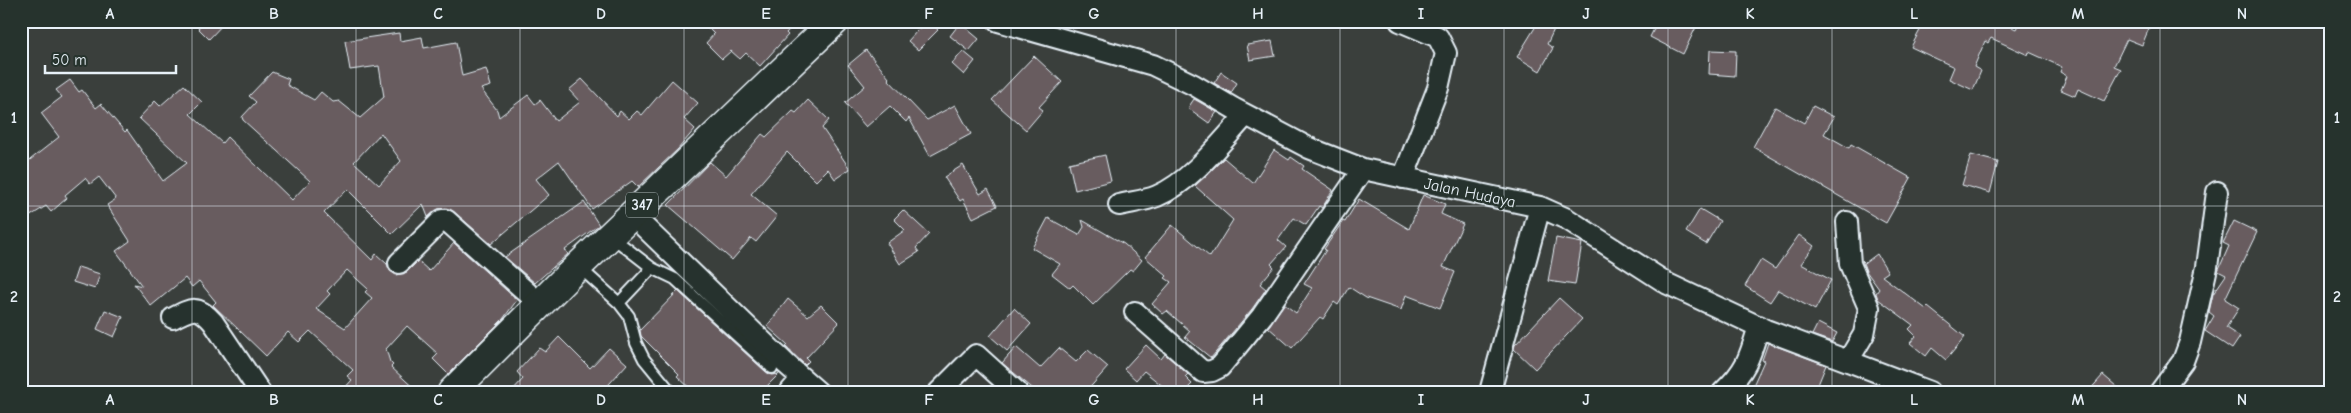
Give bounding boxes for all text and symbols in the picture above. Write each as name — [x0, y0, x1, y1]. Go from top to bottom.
text: A — [106, 5, 115, 23]
text: B — [269, 5, 279, 23]
text: C — [433, 5, 443, 23]
text: D — [596, 5, 606, 23]
text: E — [761, 5, 771, 23]
text: F — [924, 5, 934, 23]
text: G — [1088, 5, 1100, 23]
text: H — [1252, 5, 1264, 23]
text: I — [1418, 5, 1424, 23]
text: J — [1582, 5, 1590, 23]
text: K — [1745, 5, 1755, 23]
text: L — [1910, 5, 1918, 23]
text: M — [2072, 5, 2085, 23]
text: N — [2237, 5, 2247, 23]
scale bar — [45, 42, 176, 74]
text: 50 m — [52, 51, 87, 69]
text: 1 — [11, 109, 17, 127]
text: 1 — [2334, 109, 2340, 127]
street label: Jalan Hudaya — [1422, 174, 1517, 211]
road number: 347 — [626, 192, 658, 218]
text: 2 — [10, 288, 18, 306]
text: 2 — [2333, 288, 2341, 306]
text: A — [106, 391, 115, 409]
text: B — [269, 391, 279, 409]
text: C — [433, 391, 443, 409]
text: D — [596, 391, 606, 409]
text: E — [761, 391, 771, 409]
text: F — [924, 391, 934, 409]
text: G — [1088, 391, 1100, 409]
text: H — [1252, 391, 1264, 409]
text: I — [1418, 391, 1424, 409]
text: J — [1582, 391, 1590, 409]
text: K — [1745, 391, 1755, 409]
text: L — [1910, 391, 1918, 409]
text: M — [2072, 391, 2085, 409]
text: N — [2237, 391, 2247, 409]

